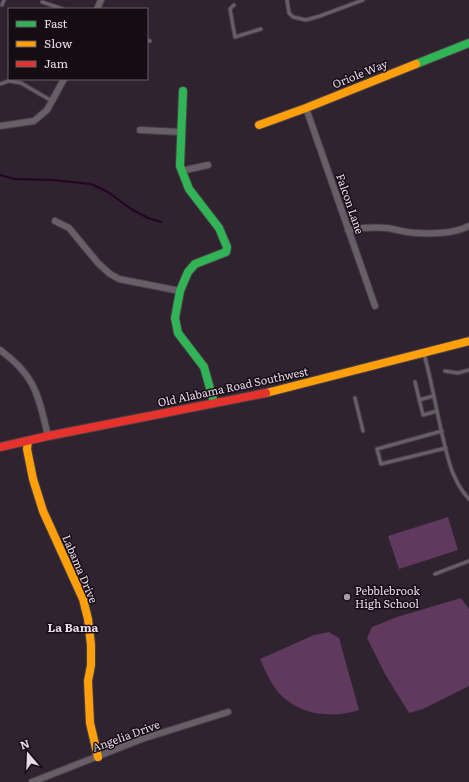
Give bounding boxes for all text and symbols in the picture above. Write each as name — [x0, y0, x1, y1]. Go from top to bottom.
legend — [8, 8, 148, 80]
text: Fast — [44, 14, 68, 32]
text: Slow — [44, 34, 73, 52]
text: Jam — [44, 54, 69, 72]
street label: Oriole Way — [330, 54, 390, 91]
street label: Falcon Lane — [333, 171, 369, 236]
street label: Old Alabama Road Southwest — [156, 362, 310, 410]
street label: Labama Drive — [59, 532, 103, 606]
place label: Pebblebrook High School — [355, 582, 420, 611]
marker: Pebblebrook High School — [342, 592, 352, 602]
district label: La Bama — [47, 618, 99, 636]
street label: Angelia Drive — [90, 715, 162, 755]
north arrow — [8, 734, 48, 774]
text: N — [17, 735, 31, 753]

